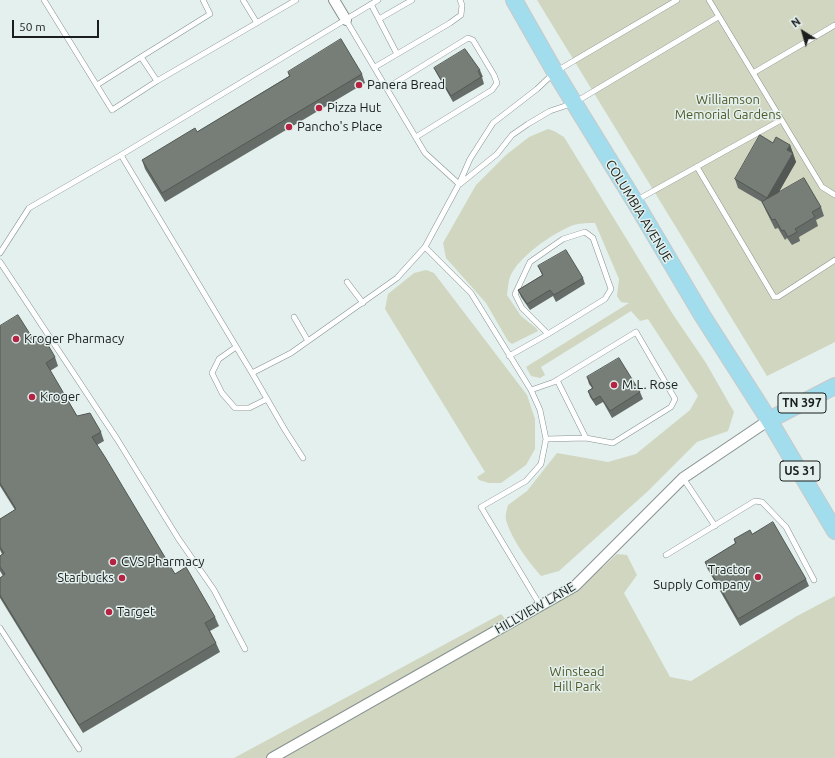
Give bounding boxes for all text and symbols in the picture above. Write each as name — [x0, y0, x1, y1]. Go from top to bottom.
scale bar — [14, 12, 101, 38]
north arrow — [783, 12, 823, 52]
text: N — [789, 15, 803, 30]
text: 50 m — [19, 20, 46, 33]
place label: Panera Bread — [367, 77, 445, 93]
marker: Panera Bread — [354, 80, 364, 90]
park label: Williamson Memorial Gardens — [675, 92, 781, 123]
place label: Pizza Hut — [327, 100, 381, 116]
marker: Pizza Hut — [314, 103, 324, 113]
place label: Pancho's Place — [297, 119, 382, 135]
marker: Pancho's Place — [284, 122, 294, 132]
street label: COLUMBIA AVENUE — [602, 157, 676, 265]
place label: Kroger Pharmacy — [24, 331, 124, 347]
marker: Kroger Pharmacy — [11, 334, 21, 344]
place label: M.L. Rose — [622, 377, 678, 393]
marker: M.L. Rose — [609, 380, 619, 390]
place label: Kroger — [40, 389, 80, 405]
marker: Kroger — [27, 392, 37, 402]
road number: TN 397 — [778, 393, 826, 413]
road number: US 31 — [780, 461, 820, 481]
place label: CVS Pharmacy — [121, 554, 204, 570]
marker: CVS Pharmacy — [108, 557, 118, 567]
place label: Tractor Supply Company — [653, 562, 750, 593]
place label: Starbucks — [57, 570, 114, 586]
marker: Tractor Supply Company — [753, 572, 763, 582]
marker: Starbucks — [117, 573, 127, 583]
street label: HILLVIEW LANE — [492, 579, 578, 637]
place label: Target — [117, 604, 155, 620]
marker: Target — [104, 607, 114, 617]
park label: Winstead Hill Park — [549, 664, 605, 695]

